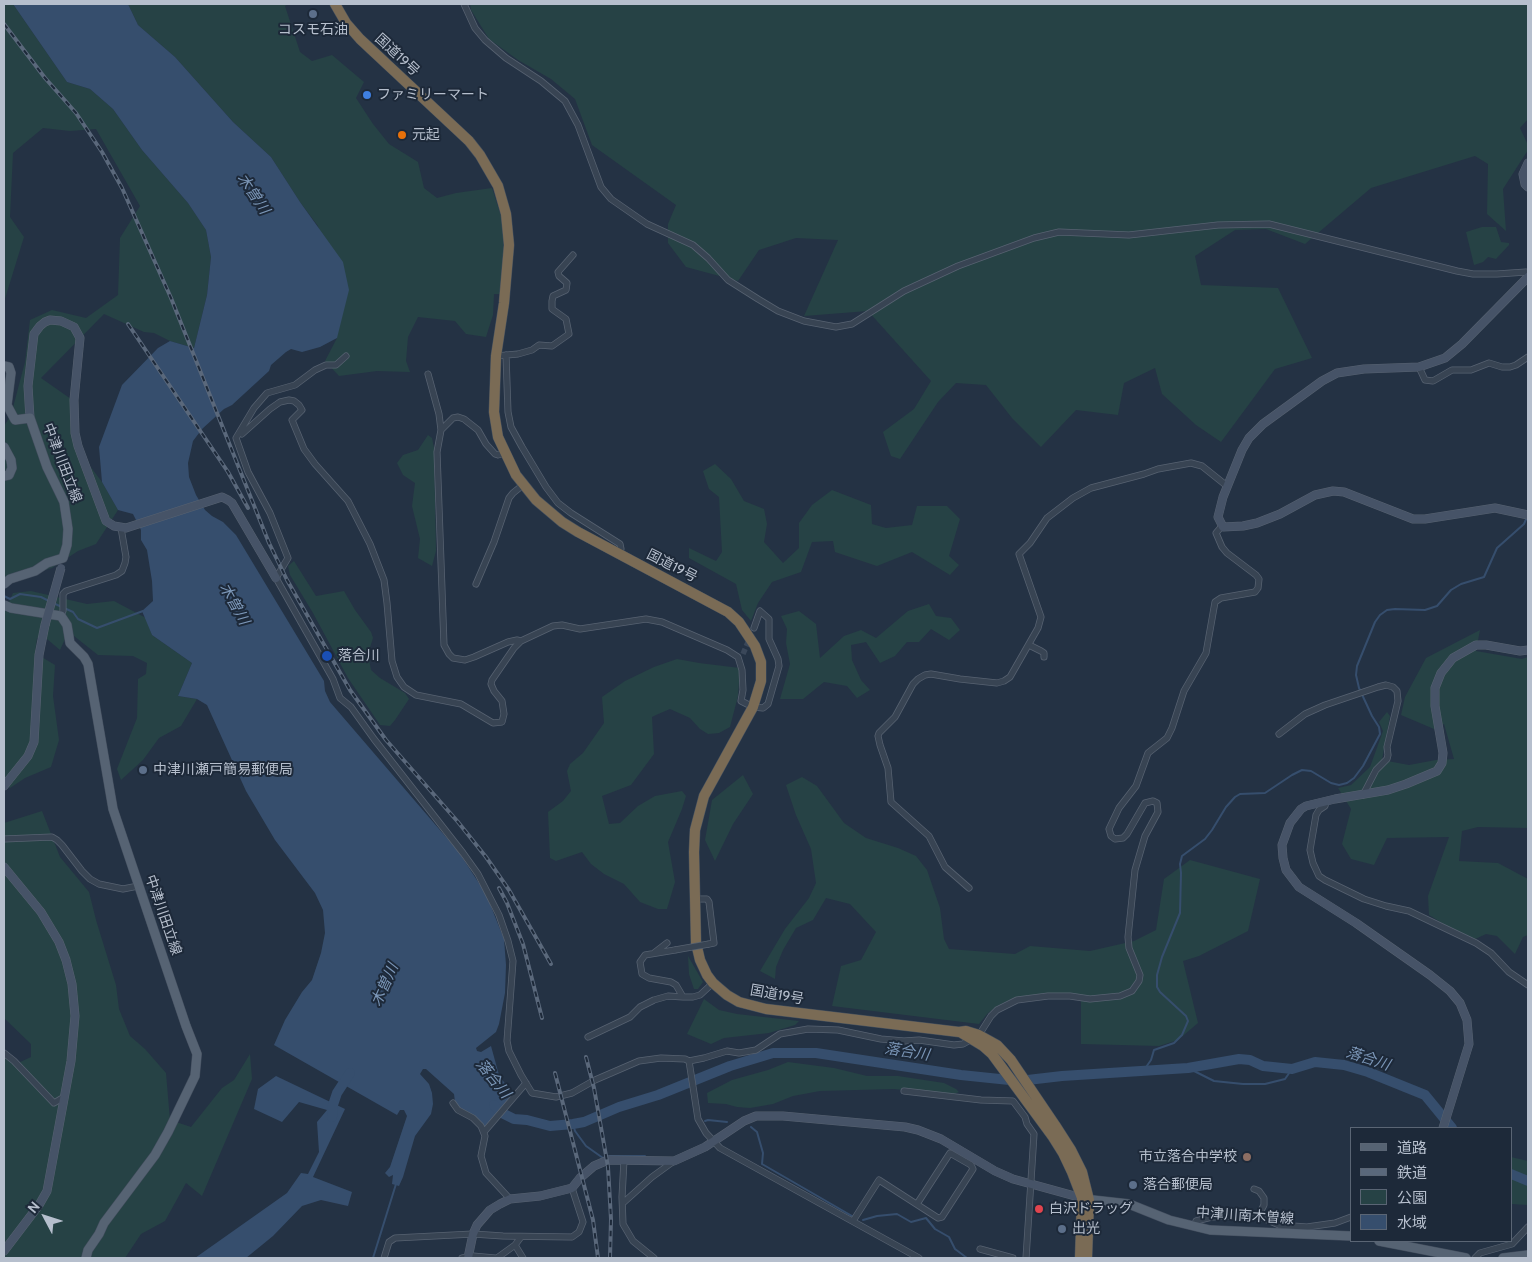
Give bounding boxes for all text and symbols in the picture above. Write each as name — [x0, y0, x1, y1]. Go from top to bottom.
marker: コスモ石油 — [307, 8, 319, 20]
place label: コスモ石油 — [278, 22, 348, 38]
street label: 国道19号 — [371, 30, 423, 80]
place label: ファミリーマート — [377, 87, 489, 103]
marker: ファミリーマート — [361, 89, 373, 101]
place label: 元起 — [412, 127, 440, 143]
marker: 元起 — [396, 129, 408, 141]
water label: 木曽川 — [233, 170, 273, 218]
street label: 中津川田立線 — [39, 421, 85, 505]
street label: 国道19号 — [644, 546, 700, 586]
water label: 木曽川 — [215, 580, 253, 628]
place label: 落合川 — [338, 648, 380, 664]
marker: 落合川 — [320, 649, 334, 663]
place label: 中津川瀬戸簡易郵便局 — [153, 762, 293, 778]
marker: 中津川瀬戸簡易郵便局 — [137, 764, 149, 776]
street label: 中津川田立線 — [141, 873, 185, 957]
water label: 木曽川 — [368, 961, 402, 1009]
street label: 国道19号 — [749, 982, 805, 1008]
water label: 落合川 — [883, 1040, 931, 1064]
water label: 落合川 — [1344, 1043, 1392, 1075]
water label: 落合川 — [472, 1056, 514, 1102]
legend — [1350, 1127, 1512, 1242]
text: 道路 — [1397, 1139, 1427, 1157]
place label: 市立落合中学校 — [1139, 1149, 1237, 1165]
marker: 市立落合中学校 — [1241, 1151, 1253, 1163]
text: 鉄道 — [1397, 1164, 1427, 1182]
place label: 落合郵便局 — [1143, 1177, 1213, 1193]
marker: 落合郵便局 — [1127, 1179, 1139, 1191]
text: 公園 — [1397, 1189, 1427, 1207]
north arrow — [20, 1192, 70, 1242]
text: N — [23, 1198, 44, 1217]
place label: 白沢ドラッグ — [1049, 1201, 1133, 1217]
marker: 白沢ドラッグ — [1033, 1203, 1045, 1215]
street label: 中津川南木曽線 — [1196, 1204, 1294, 1228]
text: 水域 — [1397, 1214, 1427, 1232]
place label: 出光 — [1072, 1221, 1100, 1237]
marker: 出光 — [1056, 1223, 1068, 1235]

